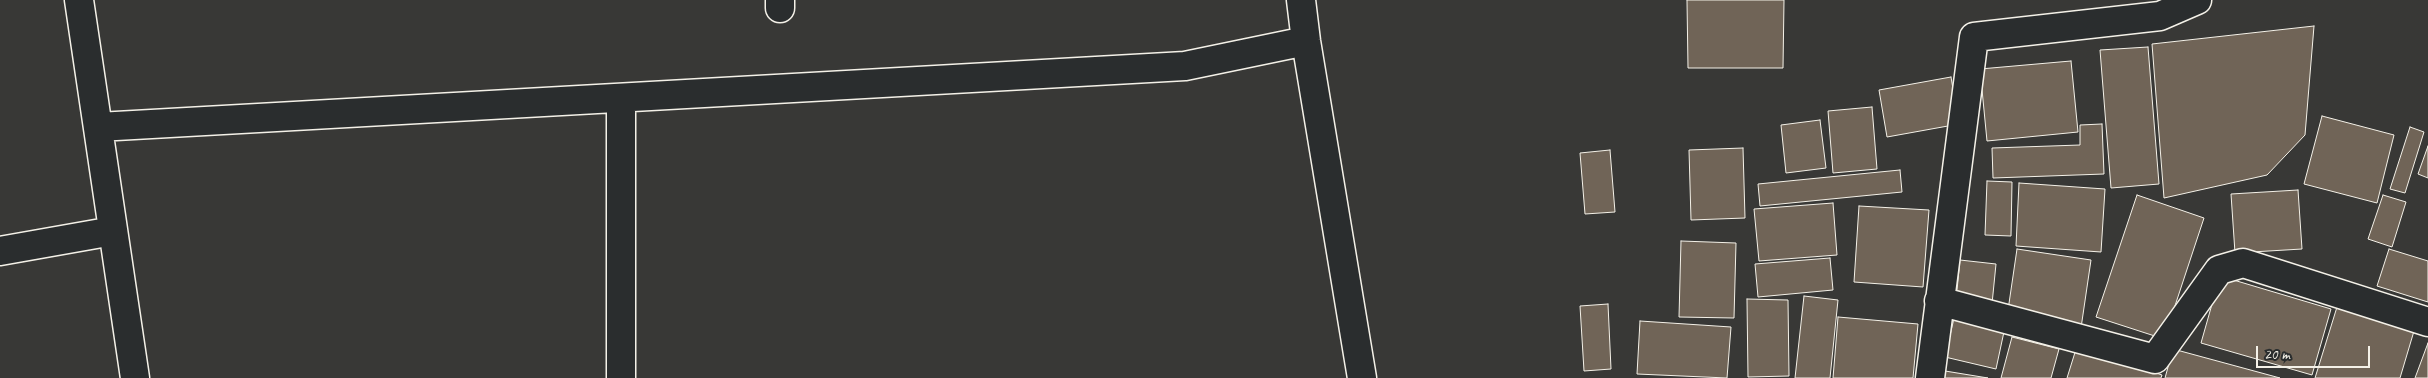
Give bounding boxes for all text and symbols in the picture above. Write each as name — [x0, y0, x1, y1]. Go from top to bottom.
scale bar — [2258, 336, 2372, 368]
text: 20 m — [2264, 345, 2290, 364]

